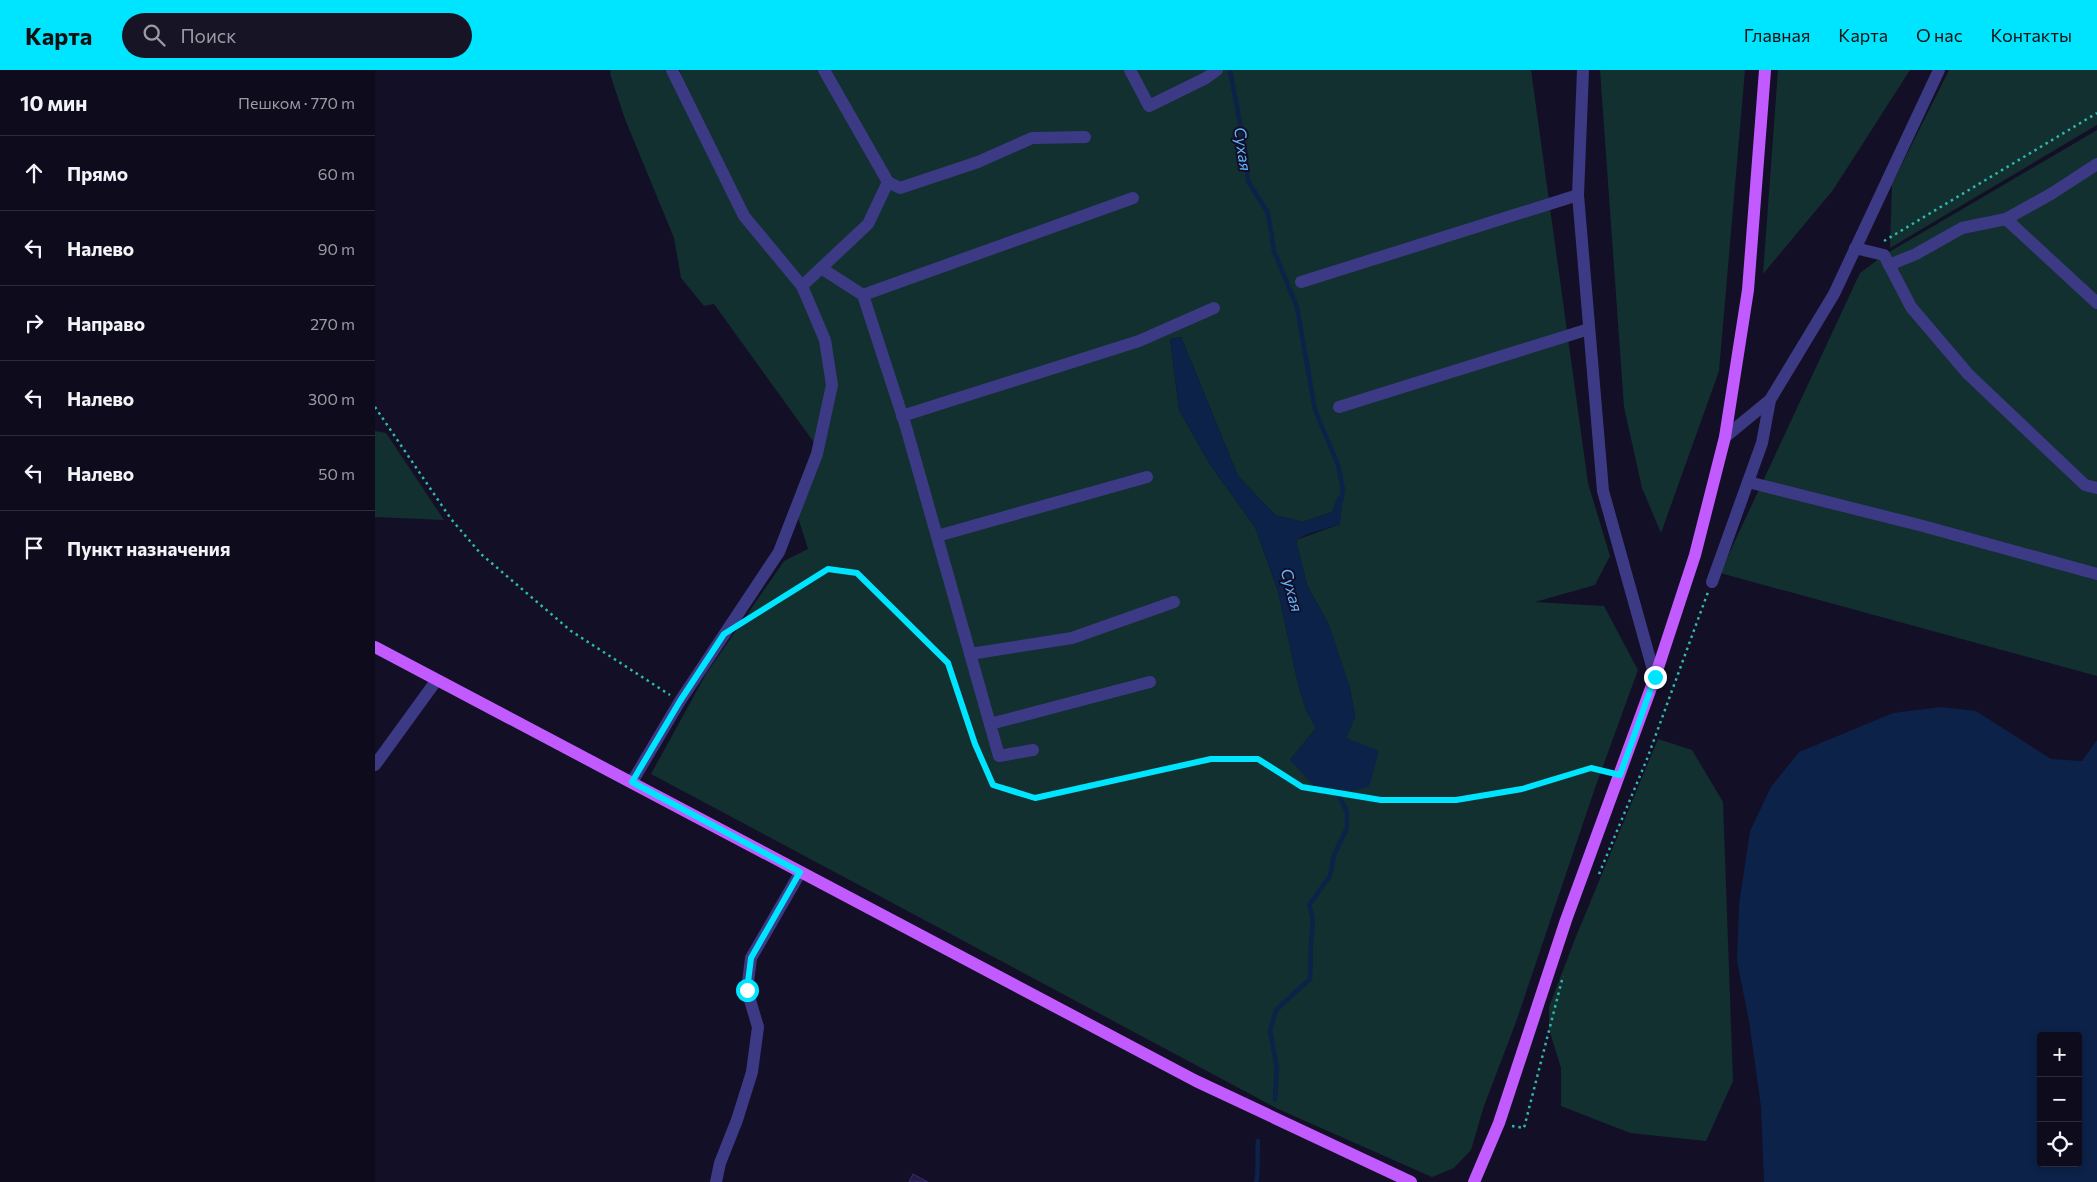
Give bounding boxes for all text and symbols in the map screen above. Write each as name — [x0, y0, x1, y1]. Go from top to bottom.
search box — [122, 13, 472, 58]
text: Карта — [25, 21, 92, 50]
icon: search — [140, 21, 168, 49]
text: Поиск — [180, 24, 236, 47]
text: Главная — [1744, 24, 1810, 46]
text: Карта — [1838, 24, 1888, 46]
text: О нас — [1916, 24, 1963, 46]
text: Контакты — [1991, 24, 2072, 46]
text: 10 мин — [20, 90, 87, 115]
text: Пешком · 770 m — [238, 93, 355, 112]
water label: Сухая — [1231, 126, 1256, 172]
icon: ahead — [20, 159, 48, 187]
text: Прямо — [67, 162, 128, 185]
text: 60 m — [318, 164, 355, 183]
icon: left — [20, 234, 48, 262]
text: Налево — [67, 237, 134, 260]
text: 90 m — [318, 239, 355, 258]
icon: right — [20, 309, 48, 337]
text: Направо — [67, 312, 145, 335]
text: 270 m — [310, 314, 355, 333]
icon: left — [20, 384, 48, 412]
text: Налево — [67, 387, 134, 410]
text: 300 m — [308, 389, 355, 408]
icon: left — [20, 459, 48, 487]
text: Налево — [67, 462, 134, 485]
text: 50 m — [318, 464, 355, 483]
icon: arrive — [20, 534, 48, 562]
text: Пункт назначения — [67, 537, 230, 560]
water label: Сухая — [1278, 566, 1307, 614]
route end — [1644, 666, 1667, 689]
route start — [736, 979, 759, 1002]
map controls — [2037, 1032, 2082, 1167]
button: + — [2037, 1032, 2082, 1077]
button: − — [2037, 1077, 2082, 1122]
button: locate — [2037, 1122, 2082, 1167]

